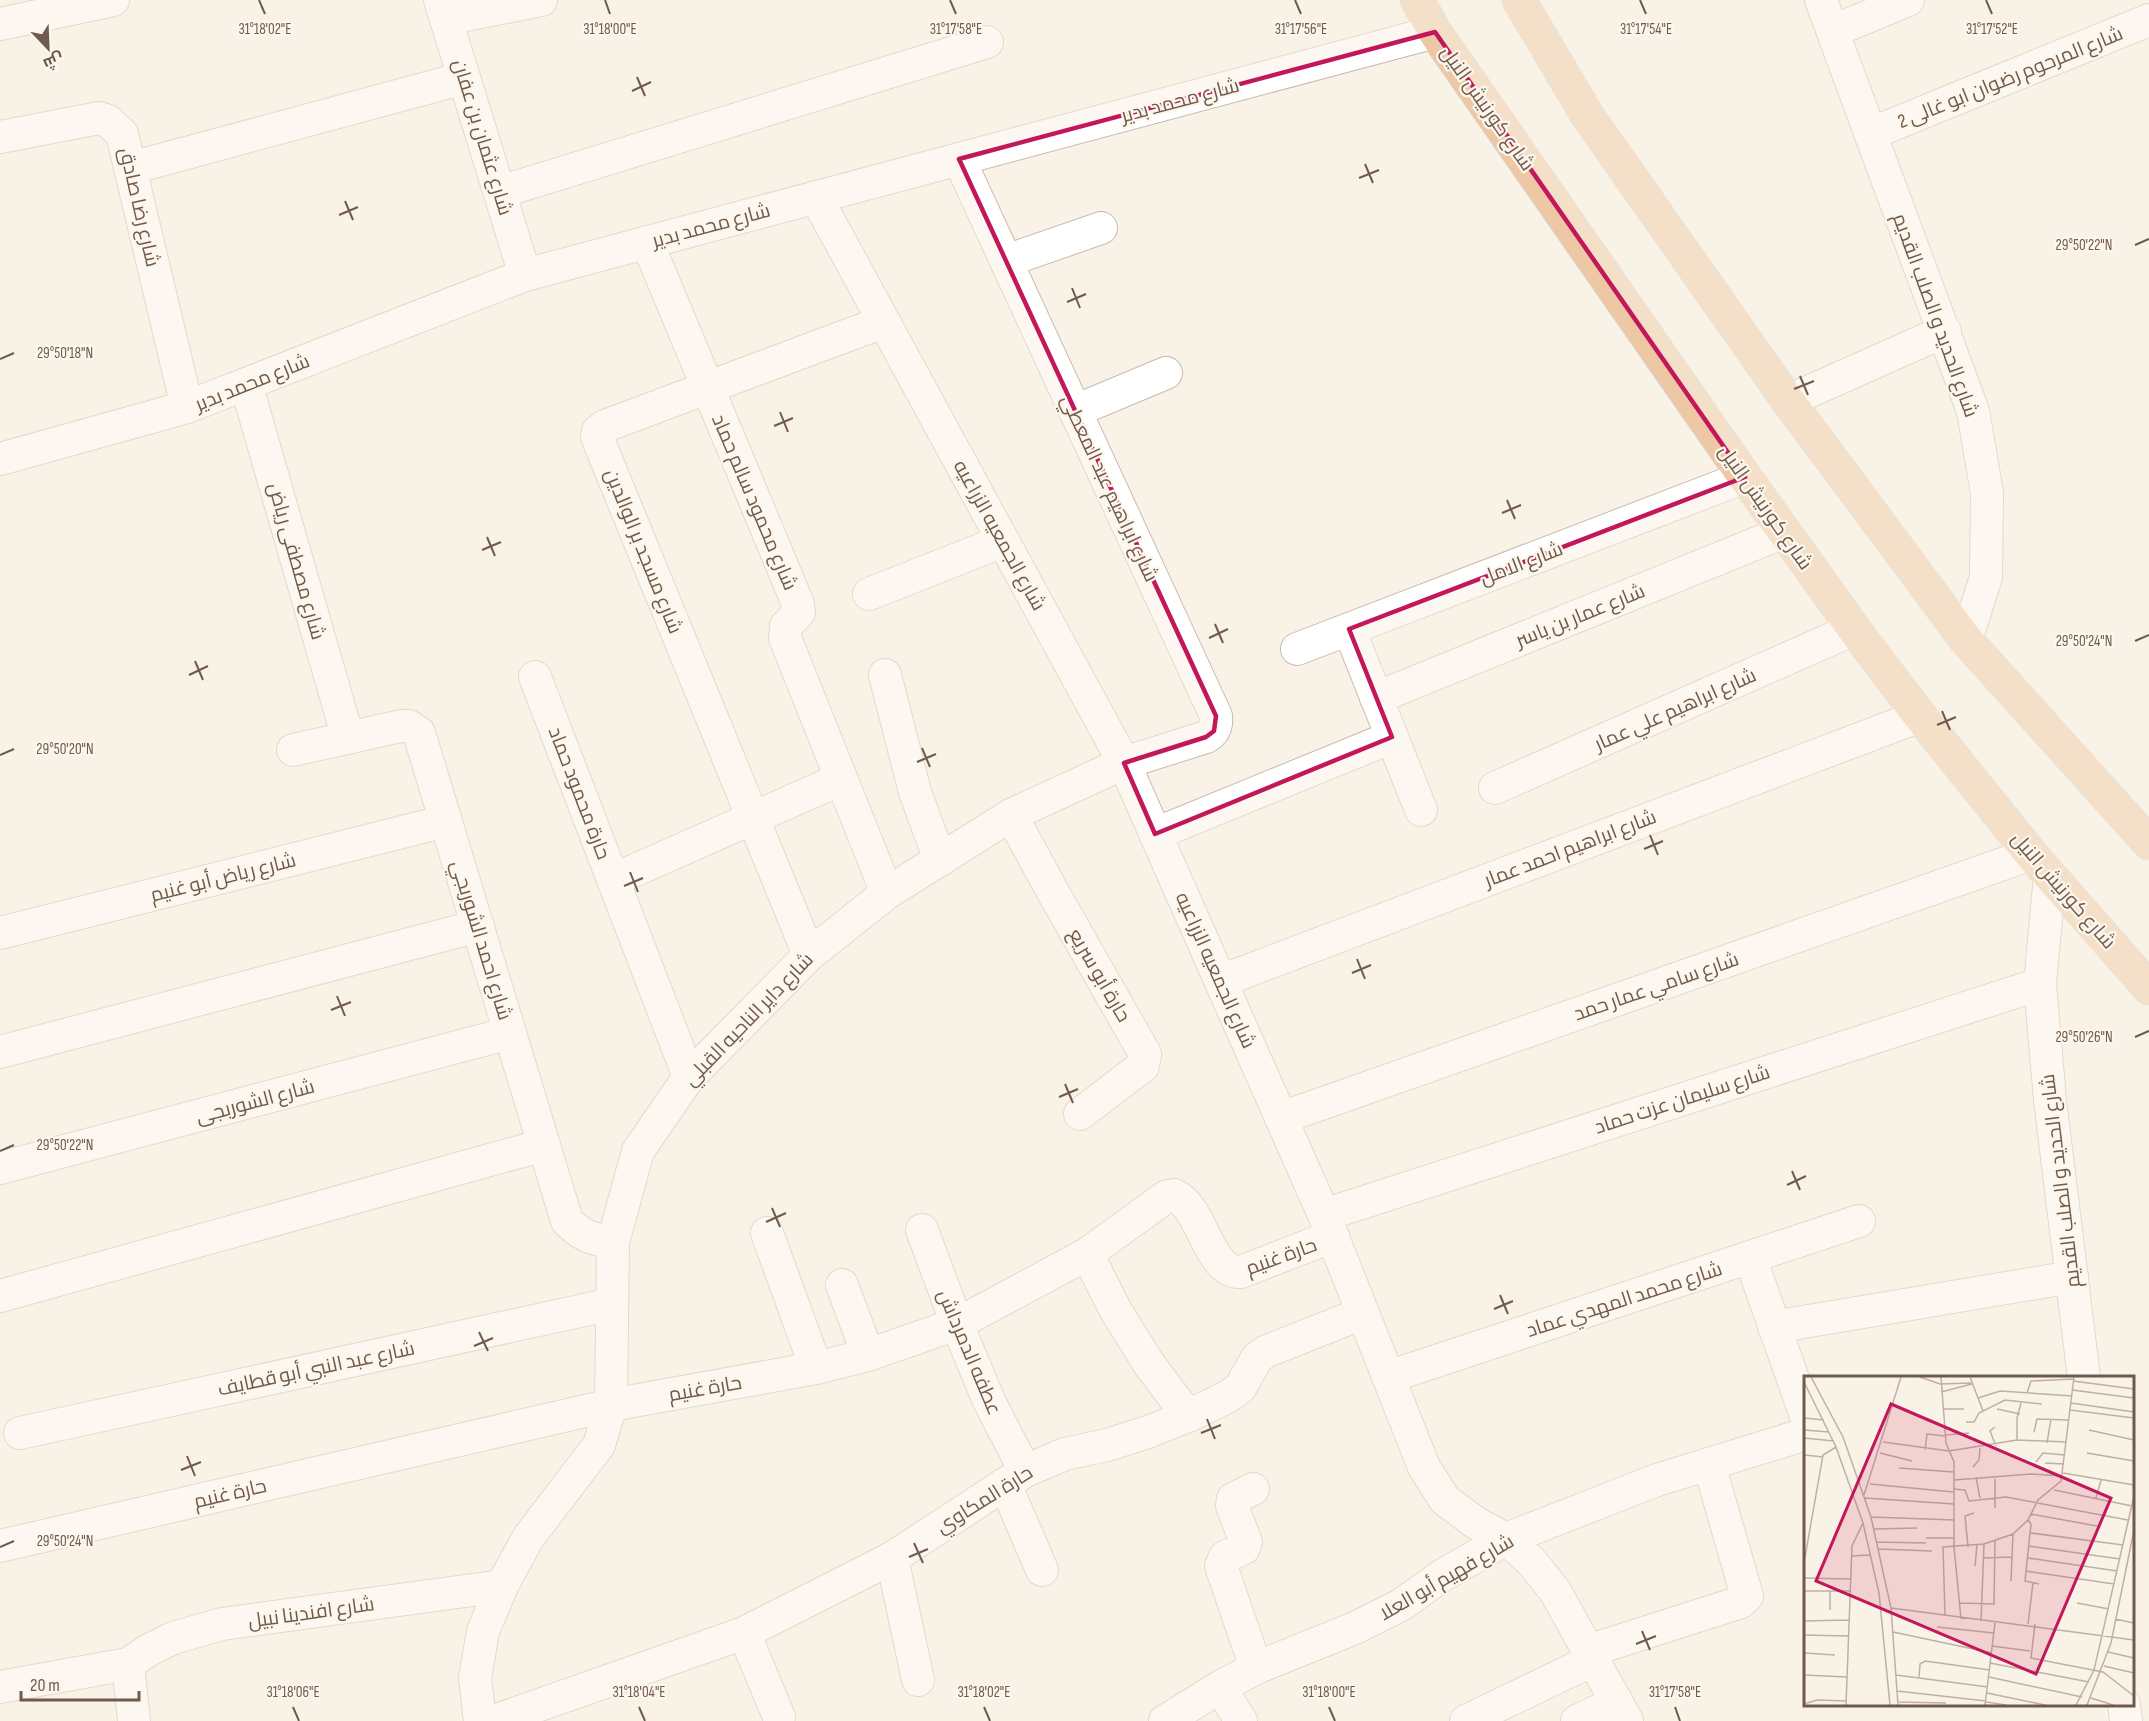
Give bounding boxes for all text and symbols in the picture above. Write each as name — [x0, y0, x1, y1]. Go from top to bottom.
north arrow — [18, 18, 78, 78]
text: 31°18'02"E — [239, 20, 291, 39]
text: 31°18'00"E — [583, 20, 637, 39]
text: 31°17'58"E — [930, 20, 982, 39]
text: 31°17'56"E — [1275, 20, 1327, 39]
text: 31°17'54"E — [1620, 20, 1672, 39]
text: 31°17'52"E — [1966, 20, 2018, 39]
street label: شارع المرحوم رضوان ابو غالى 2 — [1894, 22, 2127, 135]
street label: شارع كورنيش النيل — [1434, 41, 1539, 176]
text: ش — [40, 48, 66, 73]
street label: شارع عثمان بن عفان — [446, 56, 517, 219]
street label: شارع محمد بدير — [1117, 74, 1242, 130]
street label: شارع رضا صادق — [113, 145, 164, 270]
street label: شارع محمد بدير — [648, 199, 773, 255]
street label: شارع الحديد و الصلب القديم — [1886, 210, 1983, 421]
text: 29°50'22"N — [2056, 236, 2112, 255]
text: 29°50'18"N — [37, 344, 93, 363]
street label: شارع محمد بدير — [191, 349, 314, 418]
street label: شارع ابراهيم عبد المعطي — [1052, 391, 1163, 587]
street label: شارع محمود سالم حماد — [705, 411, 802, 595]
street label: شارع كورنيش النيل — [1712, 440, 1817, 575]
street label: شارع الجمعيه الزراعيه — [947, 456, 1050, 615]
street label: شارع مسجد بر الوالدين — [598, 465, 687, 638]
street label: شارع مصطفى رياض — [261, 480, 330, 643]
street label: شارع الامل — [1476, 537, 1567, 592]
street label: شارع عمار بن ياسر — [1511, 579, 1649, 654]
text: 29°50'24"N — [2056, 632, 2112, 651]
street label: شارع ابراهيم علي عمار — [1590, 663, 1761, 760]
street label: حارة محمود حماد — [543, 724, 615, 863]
text: 29°50'20"N — [36, 740, 94, 759]
street label: شارع ابراهيم احمد عمار — [1480, 805, 1660, 894]
street label: شارع كورنيش النيل — [2005, 827, 2121, 955]
street label: شارع رياض أبو غنيم — [148, 847, 299, 909]
street label: شارع احمد الشوربجي — [442, 858, 517, 1024]
street label: شارع الجمعيه الزراعيه — [1169, 889, 1260, 1053]
street label: حارة أبو سريع — [1062, 924, 1136, 1027]
street label: شارع سامي عمار حمد — [1571, 947, 1743, 1029]
street label: شارع داير الناحيه القبلي — [679, 948, 821, 1094]
text: 29°50'26"N — [2055, 1028, 2113, 1047]
street label: شارع سليمان عزت حماد — [1591, 1060, 1774, 1141]
street label: شارع الحديد و الصلب القديم — [2036, 1072, 2087, 1289]
street label: شارع الشوربجى — [193, 1075, 317, 1130]
text: 29°50'22"N — [37, 1136, 93, 1155]
street label: حارة غنيم — [1243, 1233, 1321, 1282]
street label: شارع محمد المهدي عماد — [1523, 1257, 1726, 1346]
street label: عطفه الدمرداش — [932, 1286, 1006, 1419]
street label: شارع عبد النبي أبو قطايف — [215, 1335, 417, 1405]
street label: حارة غنيم — [667, 1371, 744, 1408]
inset map — [1804, 1376, 2134, 1706]
street label: حارة المكاوي — [932, 1461, 1039, 1542]
street label: حارة غنيم — [192, 1474, 269, 1515]
street label: شارع فهيم أبو العلا — [1374, 1529, 1519, 1627]
text: 29°50'24"N — [37, 1532, 93, 1551]
street label: شارع افندينا نبيل — [246, 1592, 376, 1635]
scale bar — [21, 1664, 140, 1702]
text: 20 m — [30, 1675, 60, 1696]
text: 31°18'06"E — [266, 1683, 320, 1702]
text: 31°18'04"E — [613, 1683, 665, 1702]
text: 31°18'02"E — [958, 1683, 1010, 1702]
text: 31°18'00"E — [1302, 1683, 1356, 1702]
text: 31°17'58"E — [1649, 1683, 1701, 1702]

